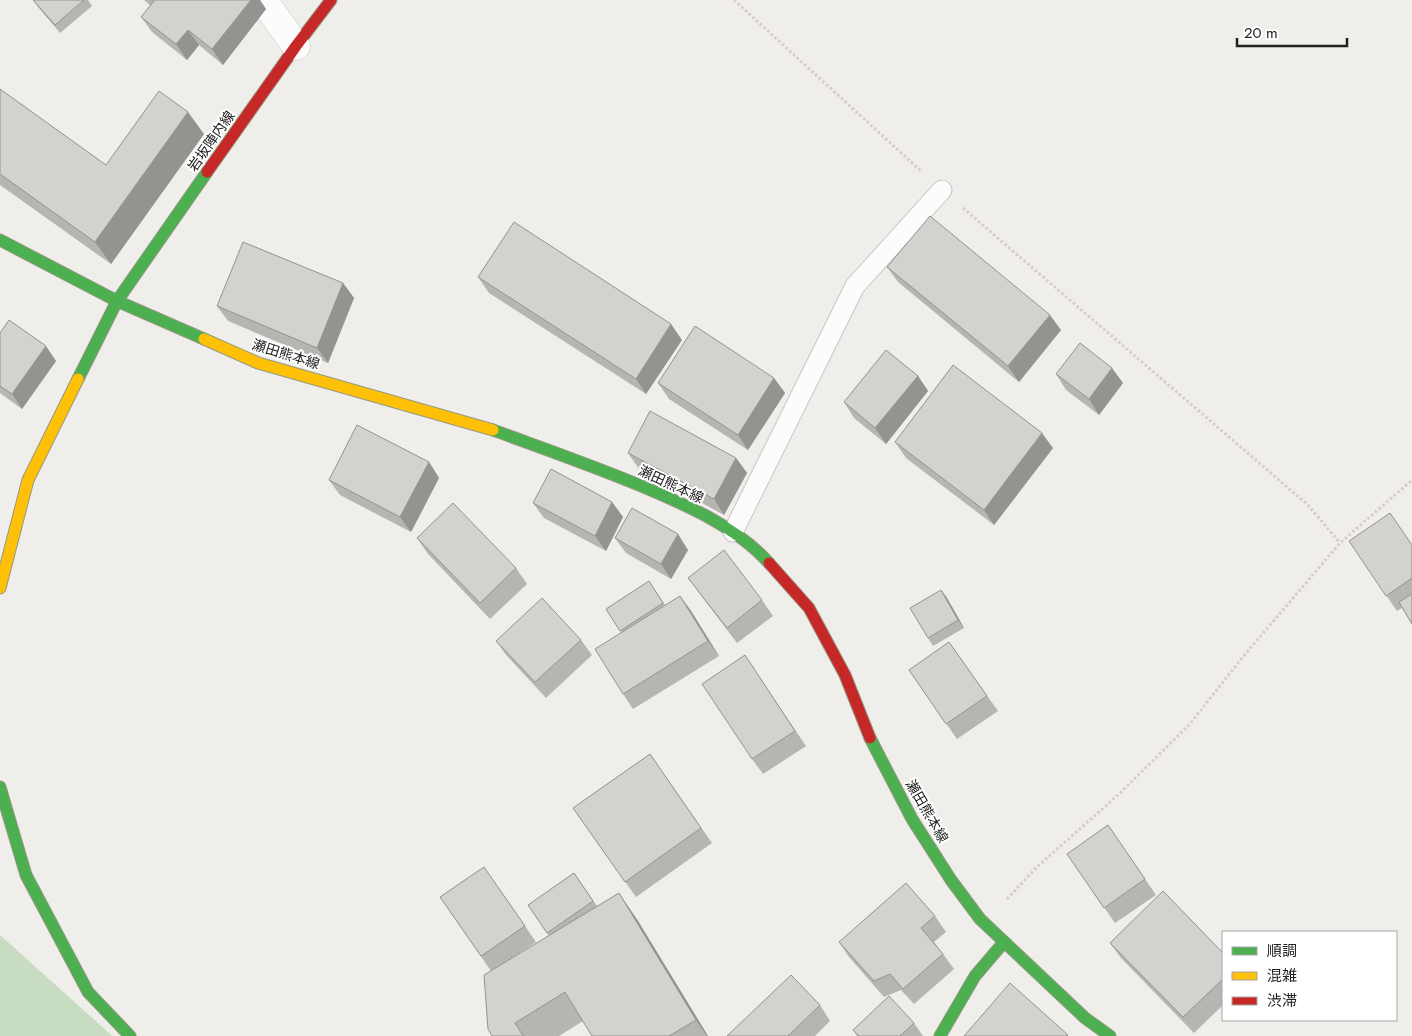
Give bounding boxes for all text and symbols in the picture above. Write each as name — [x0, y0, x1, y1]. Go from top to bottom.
scale bar — [1237, 15, 1347, 47]
text: 20 m — [1244, 22, 1278, 44]
street label: 岩坂陣内線 — [183, 107, 239, 175]
street label: 瀬田熊本線 — [250, 334, 322, 374]
street label: 瀬田熊本線 — [635, 460, 707, 508]
street label: 瀬田熊本線 — [901, 776, 953, 846]
legend — [1222, 931, 1397, 1021]
text: 順調 — [1267, 940, 1297, 962]
text: 混雑 — [1267, 965, 1297, 987]
text: 渋滞 — [1267, 990, 1297, 1012]

